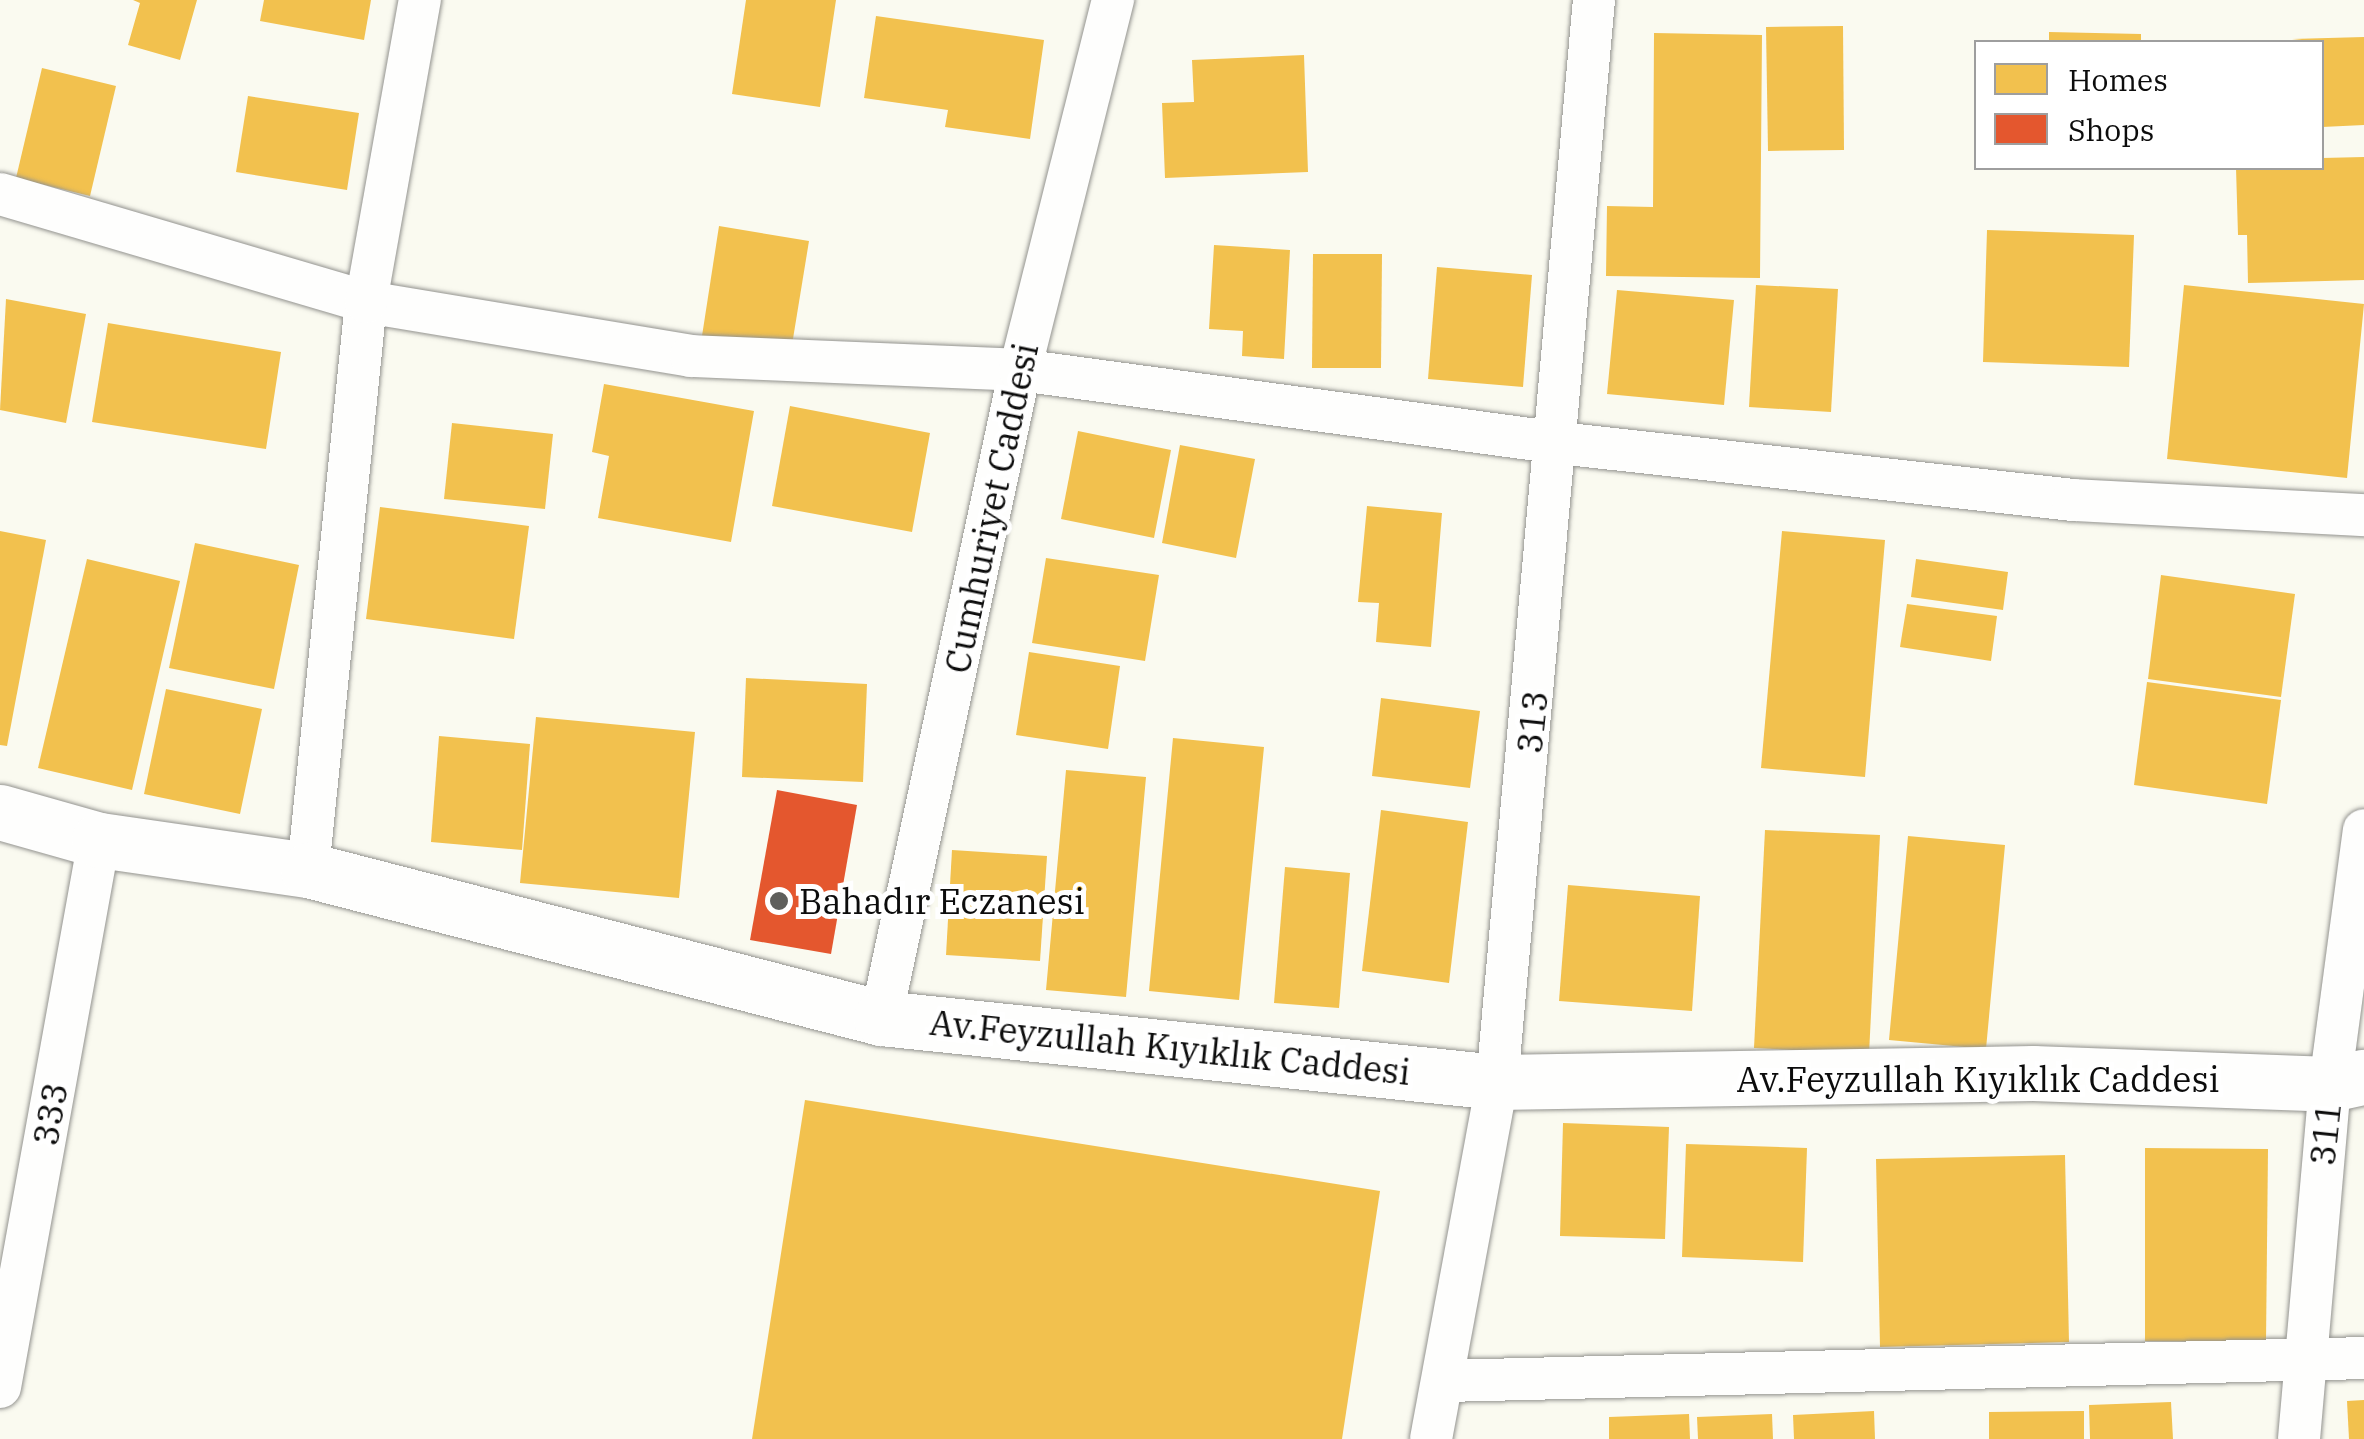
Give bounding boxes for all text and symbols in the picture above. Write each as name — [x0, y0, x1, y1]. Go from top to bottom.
legend — [1974, 40, 2324, 170]
text: Homes — [2068, 60, 2168, 99]
text: Shops — [2068, 110, 2154, 149]
street label: Cumhuriyet Caddesi — [936, 339, 1046, 677]
street label: 313 — [1508, 688, 1556, 756]
place label: Bahadır Eczanesi — [799, 880, 1085, 922]
marker: Bahadır Eczanesi — [768, 890, 790, 912]
street label: Av.Feyzullah Kıyıklık Caddesi — [928, 1001, 1412, 1093]
street label: Av.Feyzullah Kıyıklık Caddesi — [1737, 1058, 2219, 1100]
street label: 333 — [24, 1079, 76, 1149]
street label: 311 — [2301, 1100, 2349, 1168]

